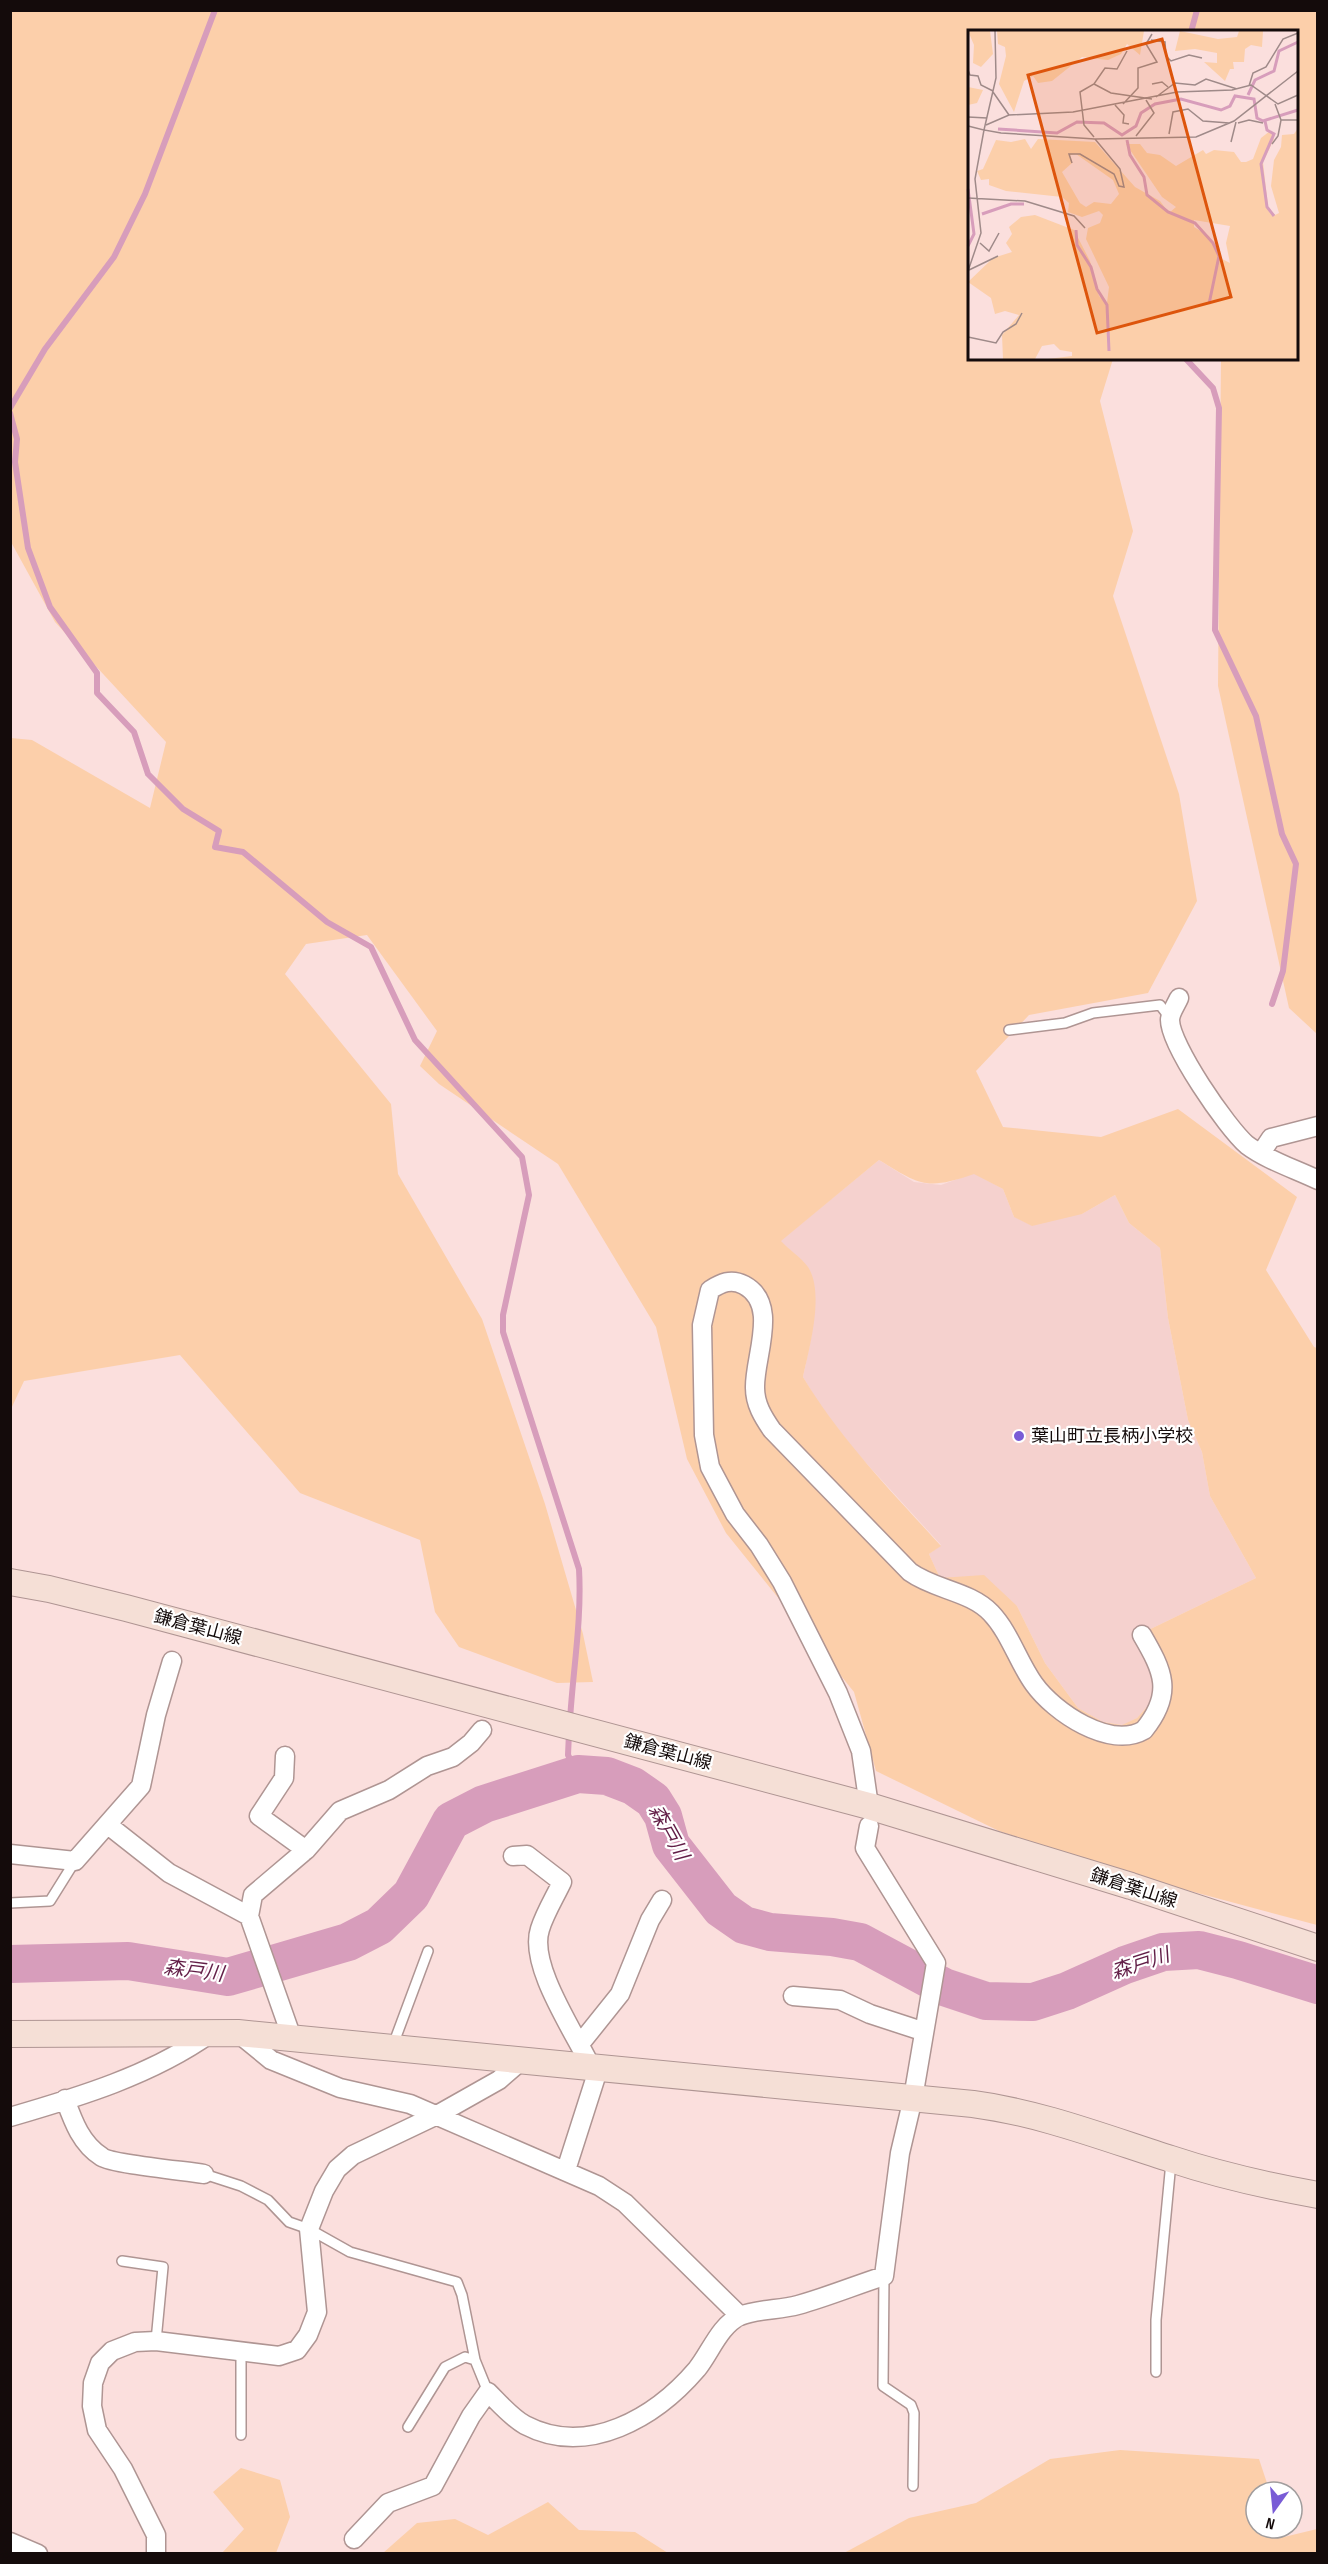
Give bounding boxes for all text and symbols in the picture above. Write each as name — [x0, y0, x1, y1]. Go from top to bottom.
inset map — [968, 30, 1298, 360]
place label: 葉山町立長柄小学校 — [1031, 1426, 1193, 1447]
marker: 葉山町立長柄小学校 — [1012, 1429, 1026, 1443]
street label: 鎌倉葉山線 — [152, 1606, 244, 1649]
street label: 鎌倉葉山線 — [622, 1731, 714, 1774]
water label: 森戸川 — [643, 1800, 694, 1866]
street label: 鎌倉葉山線 — [1088, 1865, 1180, 1912]
water label: 森戸川 — [1108, 1943, 1174, 1985]
water label: 森戸川 — [163, 1955, 227, 1987]
north arrow — [1244, 2480, 1304, 2540]
text: N — [1264, 2513, 1277, 2533]

